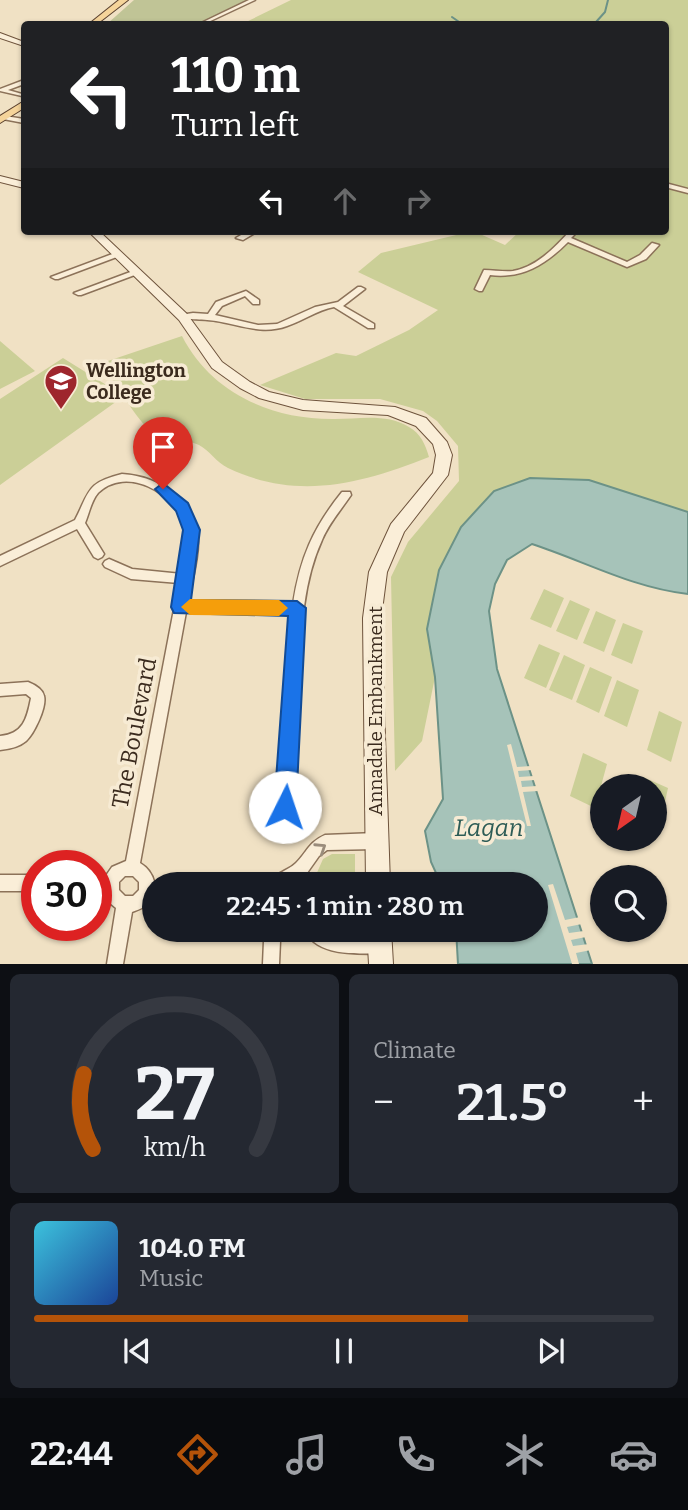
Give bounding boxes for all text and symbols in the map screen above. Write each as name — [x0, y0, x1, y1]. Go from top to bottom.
text: 110 m — [171, 46, 300, 105]
icon: left — [56, 49, 147, 140]
text: Turn left — [171, 106, 299, 144]
icon: left — [253, 182, 291, 220]
icon: ahead — [326, 182, 364, 220]
icon: right — [399, 182, 437, 220]
place label: Wellington College — [86, 359, 187, 404]
school or university icon: Wellington College — [42, 362, 80, 411]
pin — [133, 417, 193, 489]
icon: arrive — [144, 428, 182, 466]
street label: Annadale Embankment — [364, 606, 387, 816]
street label: The Boulevard — [106, 655, 162, 811]
position arrow — [248, 770, 322, 844]
north arrow — [590, 774, 667, 850]
map controls — [590, 774, 667, 942]
water label: Lagan — [455, 814, 523, 842]
one-way arrow — [313, 844, 326, 857]
speed limit sign: 30 — [21, 850, 112, 941]
button: search — [590, 865, 667, 942]
text: 22:45 · 1 min · 280 m — [226, 891, 464, 922]
text: Climate — [373, 1036, 456, 1064]
text: 27 — [135, 1052, 214, 1139]
text: 21.5° — [456, 1071, 570, 1134]
text: − — [373, 1079, 394, 1125]
text: + — [632, 1079, 654, 1125]
text: km/h — [144, 1133, 206, 1163]
text: 104.0 FM — [139, 1233, 246, 1264]
text: Music — [139, 1264, 203, 1292]
icon: previous — [118, 1332, 156, 1370]
icon: pause — [325, 1332, 363, 1370]
icon: next — [532, 1332, 570, 1370]
icon: directions — [173, 1430, 222, 1479]
icon: music — [282, 1430, 331, 1479]
icon: phone — [391, 1430, 440, 1479]
icon: climate — [500, 1430, 549, 1479]
icon: car — [609, 1430, 658, 1479]
text: 22:44 — [30, 1435, 113, 1473]

